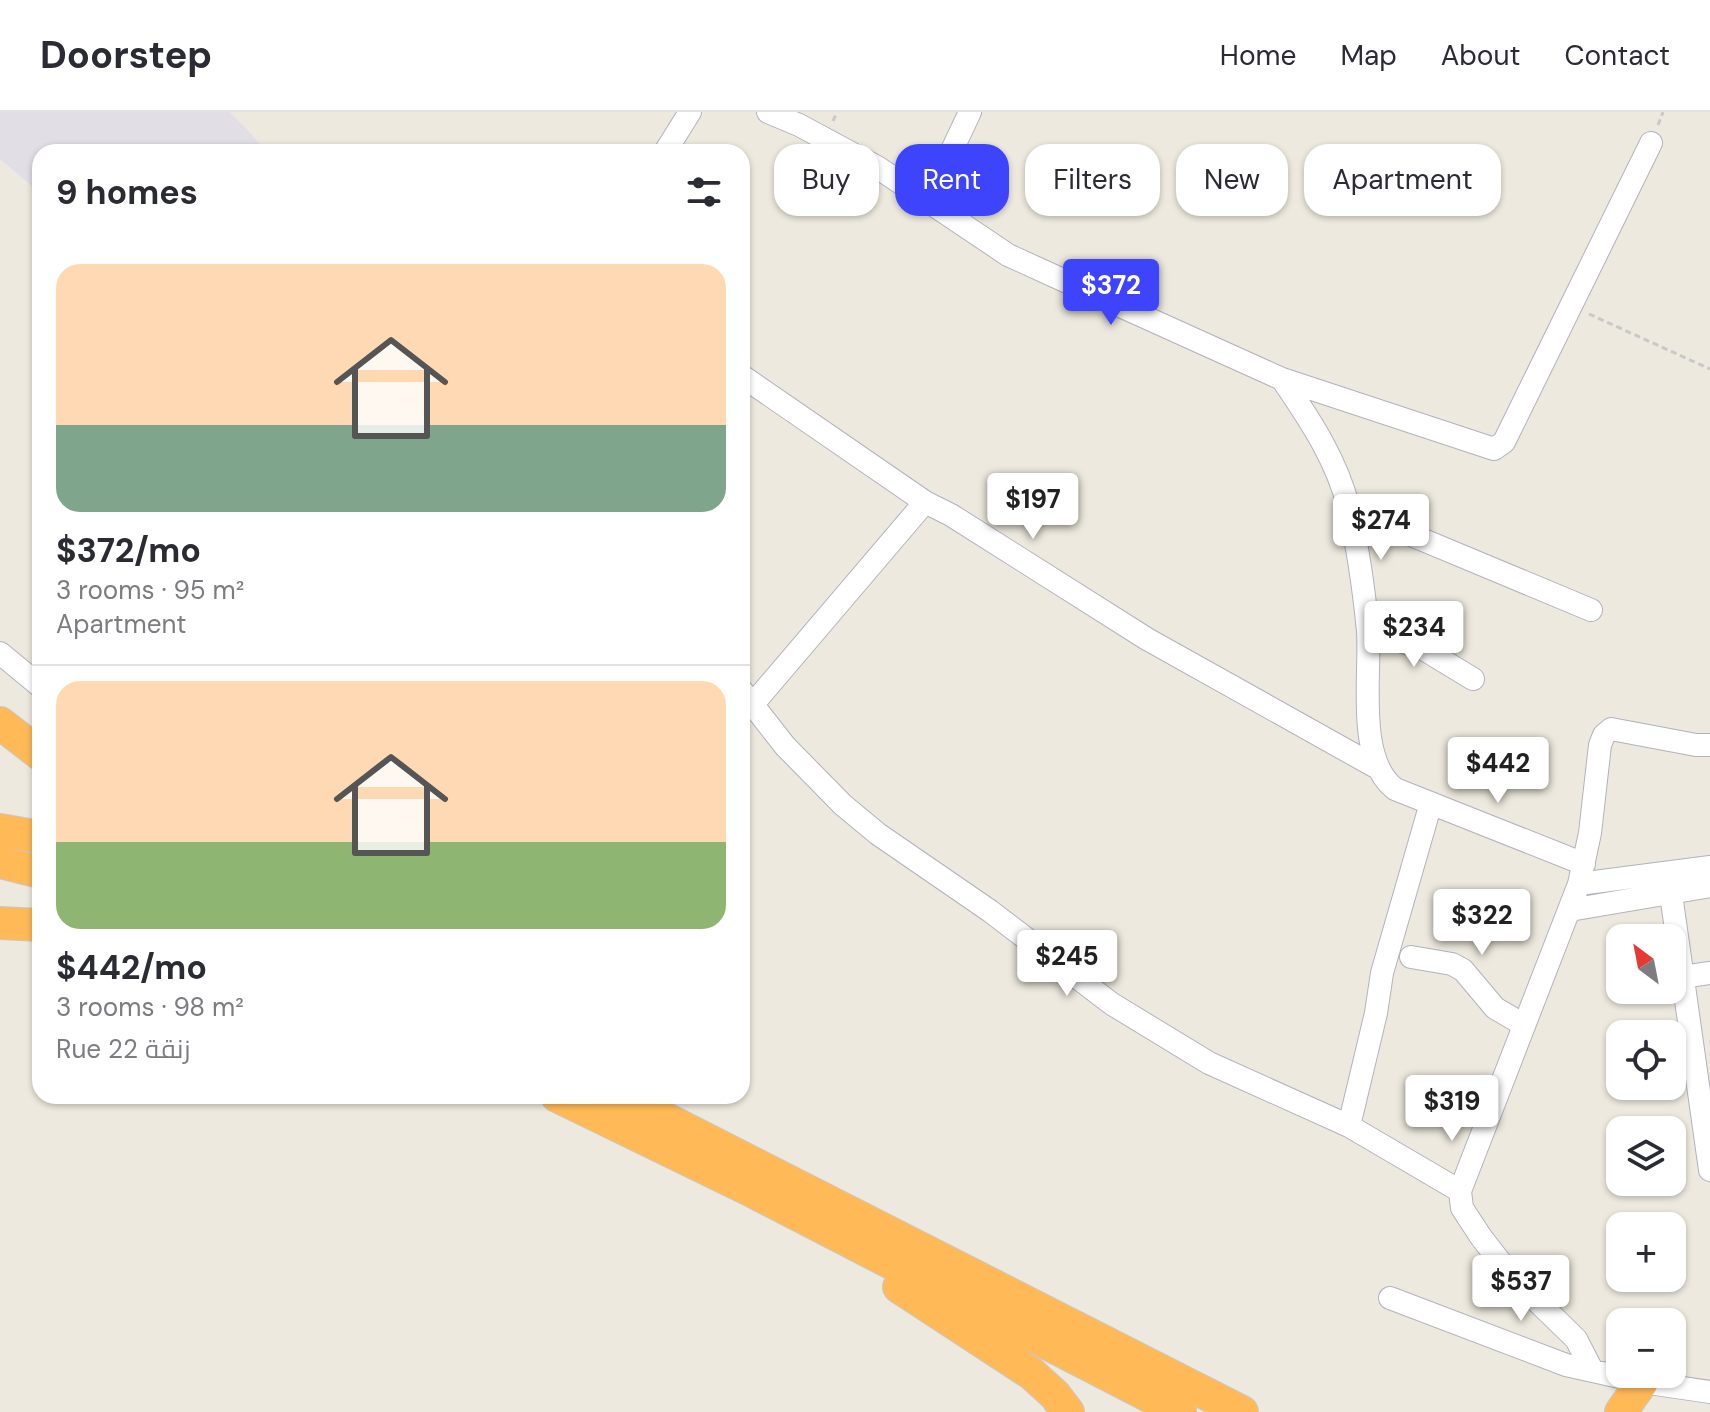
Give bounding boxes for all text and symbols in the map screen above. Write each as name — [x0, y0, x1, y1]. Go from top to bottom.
text: Doorstep — [40, 30, 212, 80]
text: Home — [1220, 37, 1296, 74]
text: Map — [1340, 37, 1397, 74]
text: About — [1441, 37, 1520, 74]
text: Contact — [1564, 37, 1670, 74]
chip: Buy — [774, 144, 879, 216]
chip: Rent — [895, 144, 1009, 216]
chip: Filters — [1025, 144, 1160, 216]
chip: New — [1176, 144, 1288, 216]
chip: Apartment — [1304, 144, 1501, 216]
text: 9 homes — [56, 170, 198, 215]
icon: filters — [682, 170, 726, 214]
pin: $372 — [1064, 259, 1158, 327]
text: $372 — [1081, 268, 1141, 302]
icon: home — [319, 316, 463, 460]
pin: $197 — [986, 473, 1080, 541]
text: $197 — [1005, 482, 1061, 516]
pin: $274 — [1334, 494, 1428, 562]
text: $274 — [1351, 503, 1411, 537]
text: $372/mo — [56, 528, 201, 573]
text: 3 rooms · 95 m² — [56, 573, 244, 607]
pin: $234 — [1367, 601, 1461, 669]
text: Apartment — [56, 607, 187, 641]
text: $234 — [1382, 610, 1446, 644]
icon: home — [319, 733, 463, 877]
pin: $442 — [1451, 737, 1545, 805]
text: $442 — [1466, 746, 1530, 780]
pin: $322 — [1435, 889, 1529, 957]
text: $322 — [1451, 898, 1513, 932]
north arrow — [1606, 924, 1686, 1004]
map controls — [1606, 924, 1686, 1388]
pin: $245 — [1020, 930, 1114, 998]
text: $245 — [1035, 939, 1099, 973]
text: $442/mo — [56, 945, 207, 990]
text: 3 rooms · 98 m² — [56, 990, 244, 1024]
button: locate — [1606, 1020, 1686, 1100]
text: Rue 22 زنقة — [56, 1032, 190, 1066]
pin: $319 — [1405, 1075, 1499, 1143]
text: $319 — [1423, 1084, 1481, 1118]
button: layers — [1606, 1116, 1686, 1196]
button: + — [1606, 1212, 1686, 1292]
pin: $537 — [1474, 1255, 1568, 1323]
text: $537 — [1490, 1264, 1552, 1298]
button: − — [1606, 1308, 1686, 1388]

